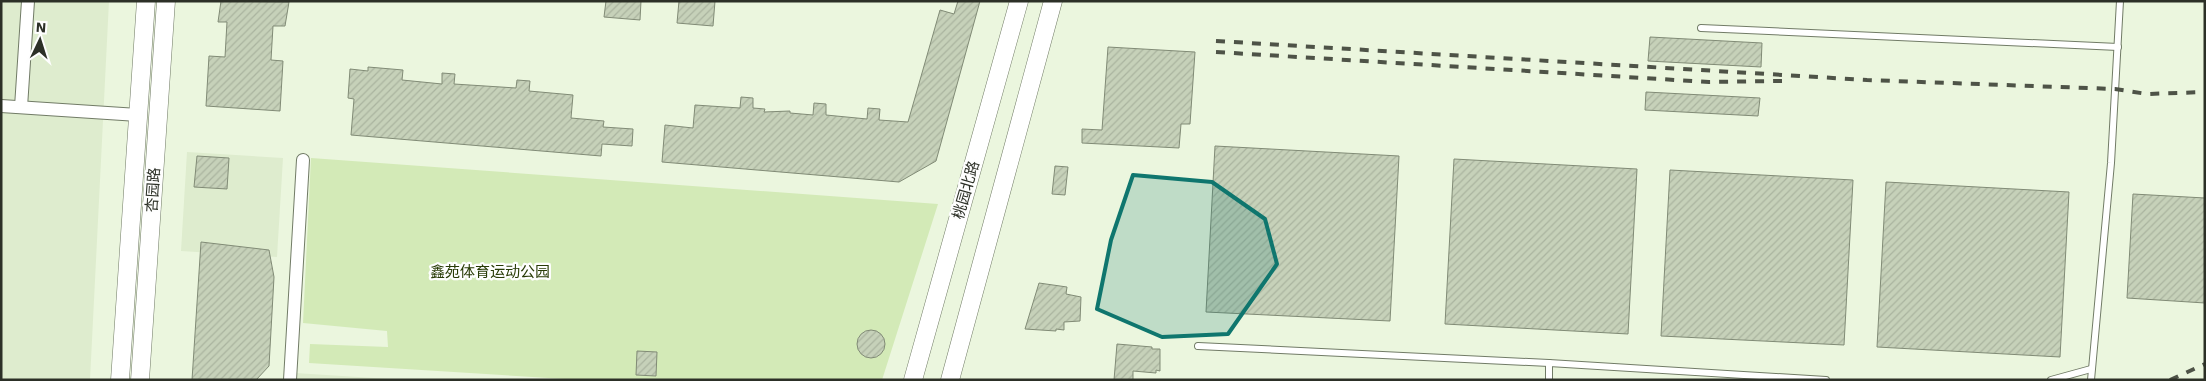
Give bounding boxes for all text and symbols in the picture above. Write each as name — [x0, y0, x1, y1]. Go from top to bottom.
north arrow — [15, 15, 65, 65]
text: N — [35, 19, 47, 35]
street label: 桃园北路 — [949, 159, 983, 221]
street label: 杏园路 — [142, 167, 164, 213]
park label: 鑫苑体育运动公园 — [430, 263, 550, 281]

